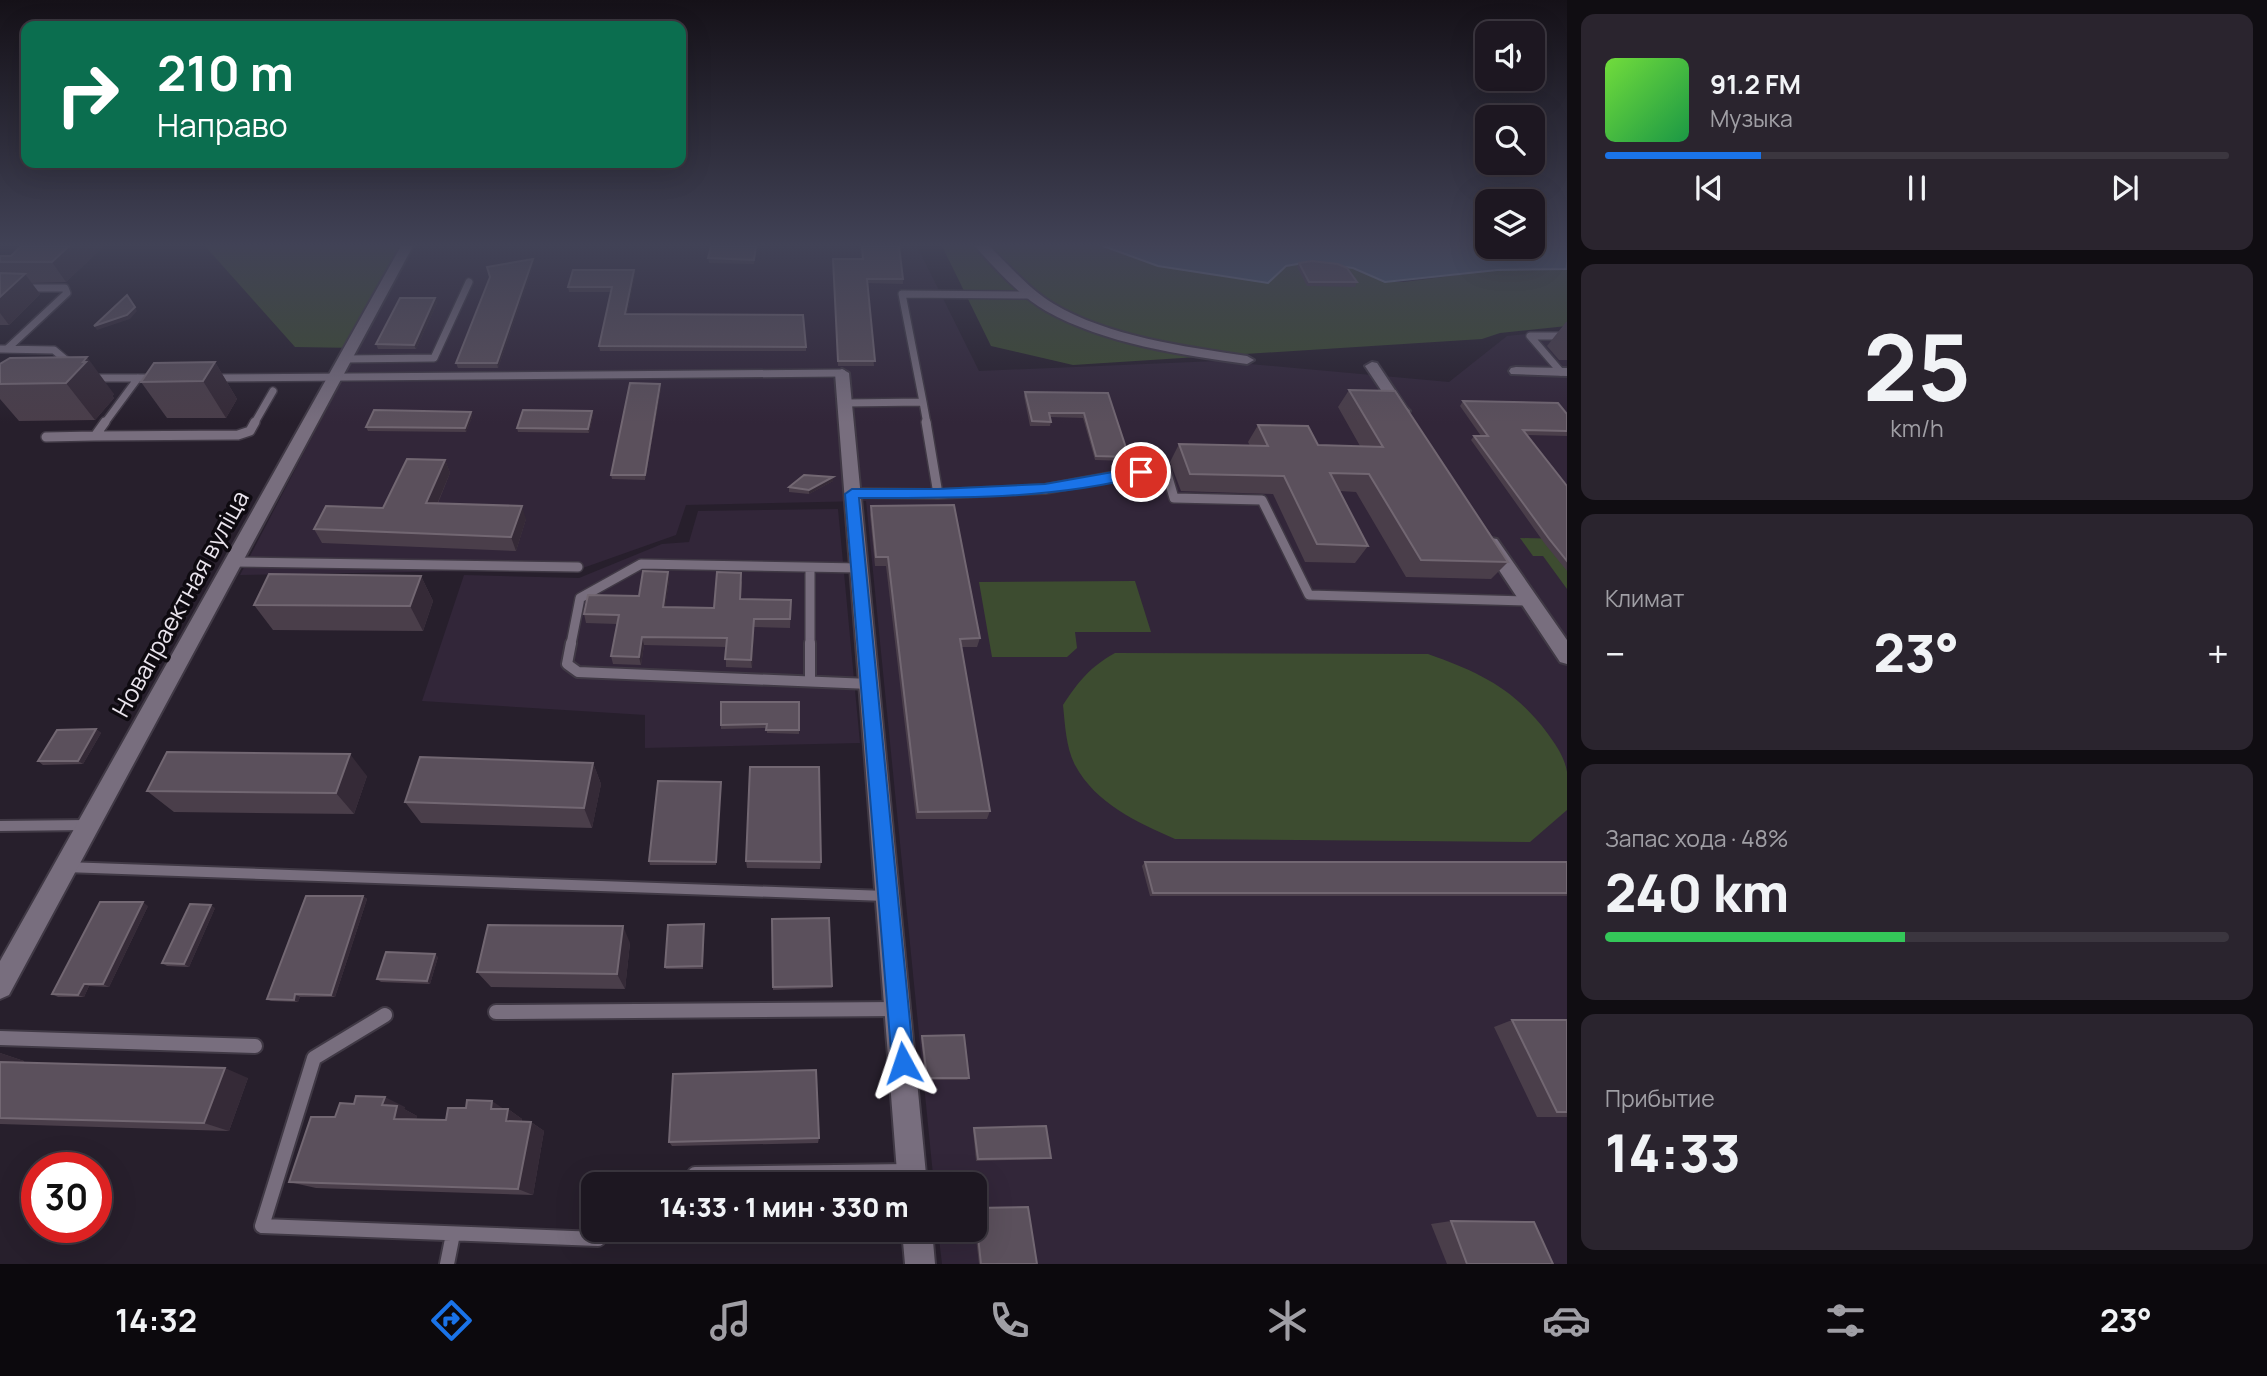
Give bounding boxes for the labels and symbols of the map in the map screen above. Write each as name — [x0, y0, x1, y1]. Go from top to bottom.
pin — [1111, 442, 1171, 502]
street label: Новапраектная вуліца — [104, 484, 256, 722]
position arrow — [866, 1026, 940, 1100]
speed limit sign: 30 — [21, 1152, 112, 1243]

